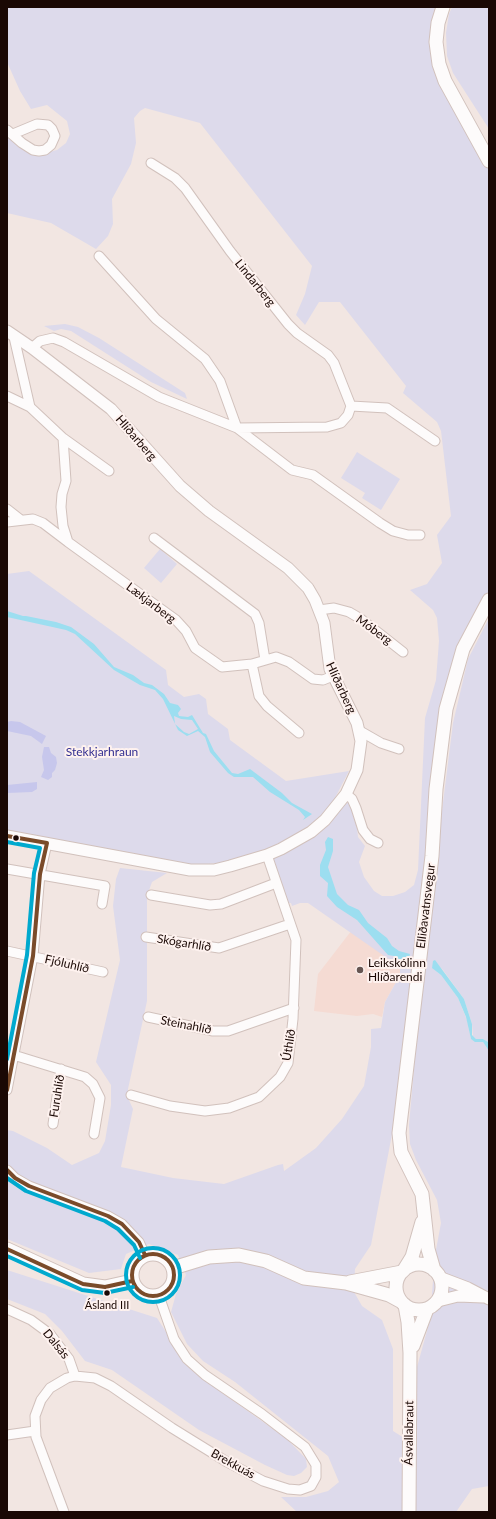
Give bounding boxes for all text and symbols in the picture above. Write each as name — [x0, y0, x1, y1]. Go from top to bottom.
street label: Lindarberg — [232, 257, 278, 309]
street label: Hlíðarberg — [112, 412, 160, 464]
street label: Lækjarberg — [123, 580, 179, 626]
street label: Móberg — [353, 612, 395, 648]
street label: Hlíðarberg — [323, 660, 359, 716]
park label: Stekkjarhraun — [66, 745, 138, 759]
unlabelled marker — [11, 833, 21, 843]
street label: Elliðavatnsvegur — [414, 863, 438, 949]
street label: Skógarhlíð — [156, 932, 212, 954]
street label: Fjóluhlíð — [43, 952, 91, 976]
place label: Leikskólinn Hlíðarendi — [368, 956, 426, 984]
marker: Leikskólinn Hlíðarendi — [355, 965, 365, 975]
street label: Steinahlíð — [159, 1013, 213, 1037]
street label: Úthlíð — [279, 1028, 299, 1062]
street label: Furuhlíð — [47, 1073, 67, 1119]
marker: Ásland III — [102, 1288, 112, 1298]
place label: Ásland III — [85, 1298, 129, 1312]
street label: Dalsás — [40, 1326, 72, 1362]
street label: Ásvallabraut — [401, 1400, 417, 1466]
street label: Brekkuás — [208, 1446, 258, 1482]

